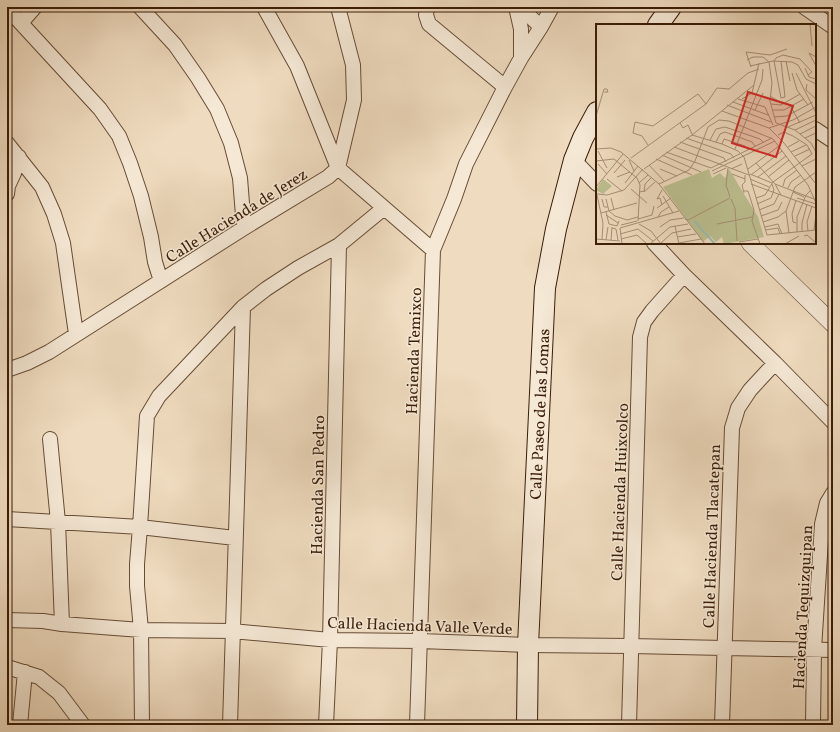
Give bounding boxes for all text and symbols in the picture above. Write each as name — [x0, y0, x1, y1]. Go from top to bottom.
inset map — [596, 24, 816, 244]
street label: Calle Hacienda de Jerez — [162, 164, 312, 269]
street label: Hacienda Temixco — [402, 287, 428, 415]
street label: Calle Paseo de las Lomas — [526, 328, 556, 500]
street label: Calle Hacienda Huixcolco — [607, 403, 635, 581]
street label: Hacienda San Pedro — [307, 415, 331, 555]
street label: Calle Hacienda Tlacatepan — [699, 444, 727, 628]
street label: Hacienda Tequizquipan — [789, 524, 819, 690]
street label: Calle Hacienda Valle Verde — [327, 613, 513, 641]

